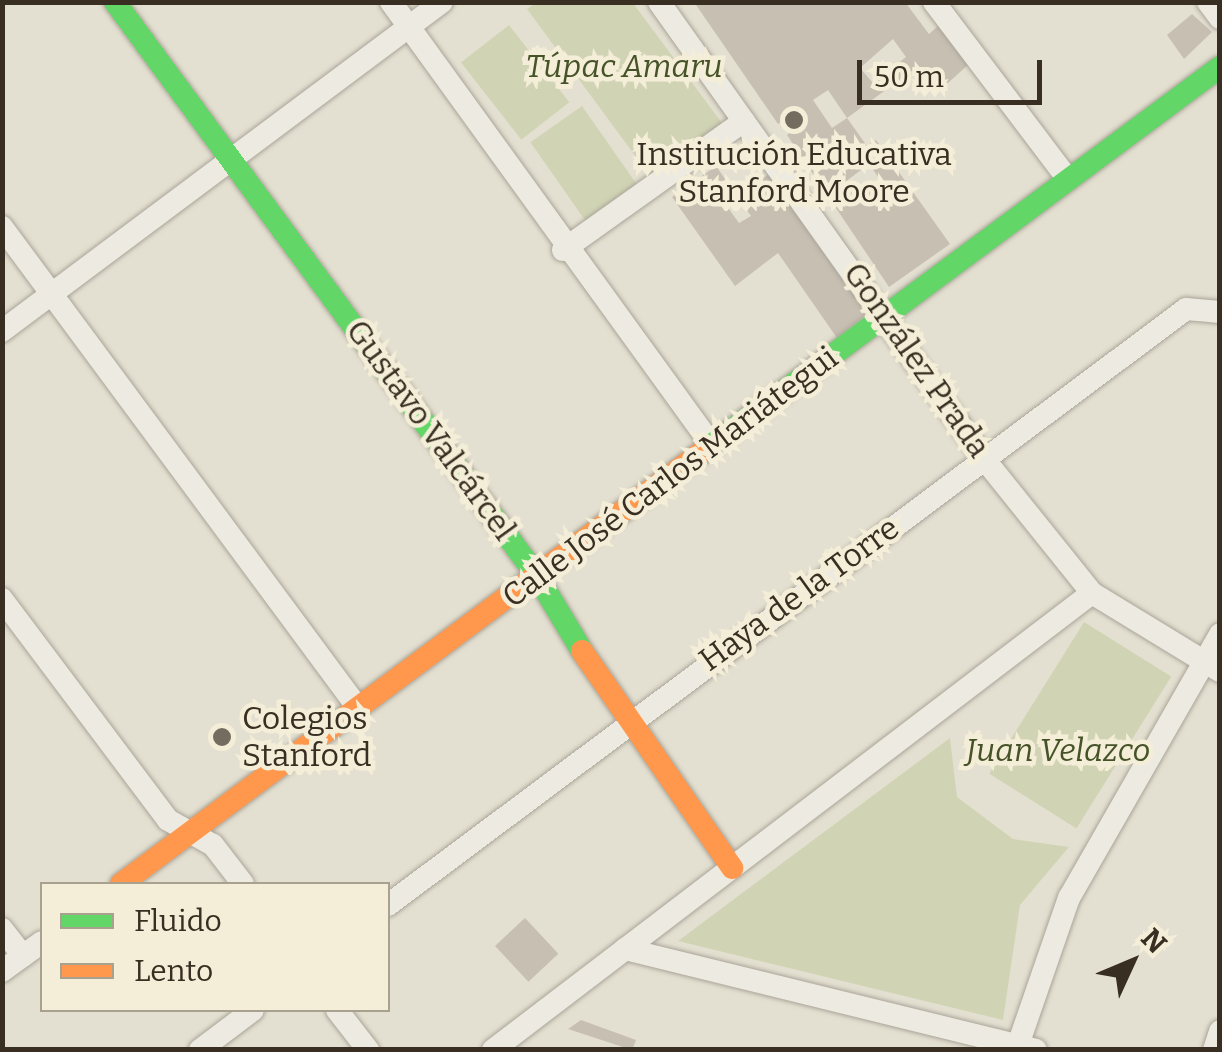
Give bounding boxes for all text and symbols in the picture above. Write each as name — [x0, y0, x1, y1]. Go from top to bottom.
scale bar — [862, 40, 1047, 102]
park label: Túpac Amaru — [525, 47, 723, 85]
text: 50 m — [874, 59, 944, 95]
marker: Institución Educativa Stanford Moore — [783, 109, 805, 131]
place label: Institución Educativa Stanford Moore — [636, 136, 952, 211]
street label: González Prada — [836, 255, 998, 465]
street label: Gustavo Valcárcel — [338, 312, 524, 548]
street label: Calle José Carlos Mariátegui — [495, 338, 845, 616]
street label: Haya de la Torre — [692, 509, 906, 679]
place label: Colegios Stanford — [242, 700, 371, 775]
marker: Colegios Stanford — [211, 726, 233, 748]
park label: Juan Velazco — [966, 731, 1150, 769]
legend — [40, 882, 390, 1012]
text: Fluido — [134, 903, 222, 939]
north arrow — [1082, 912, 1182, 1012]
text: N — [1135, 922, 1173, 960]
text: Lento — [134, 953, 213, 989]

